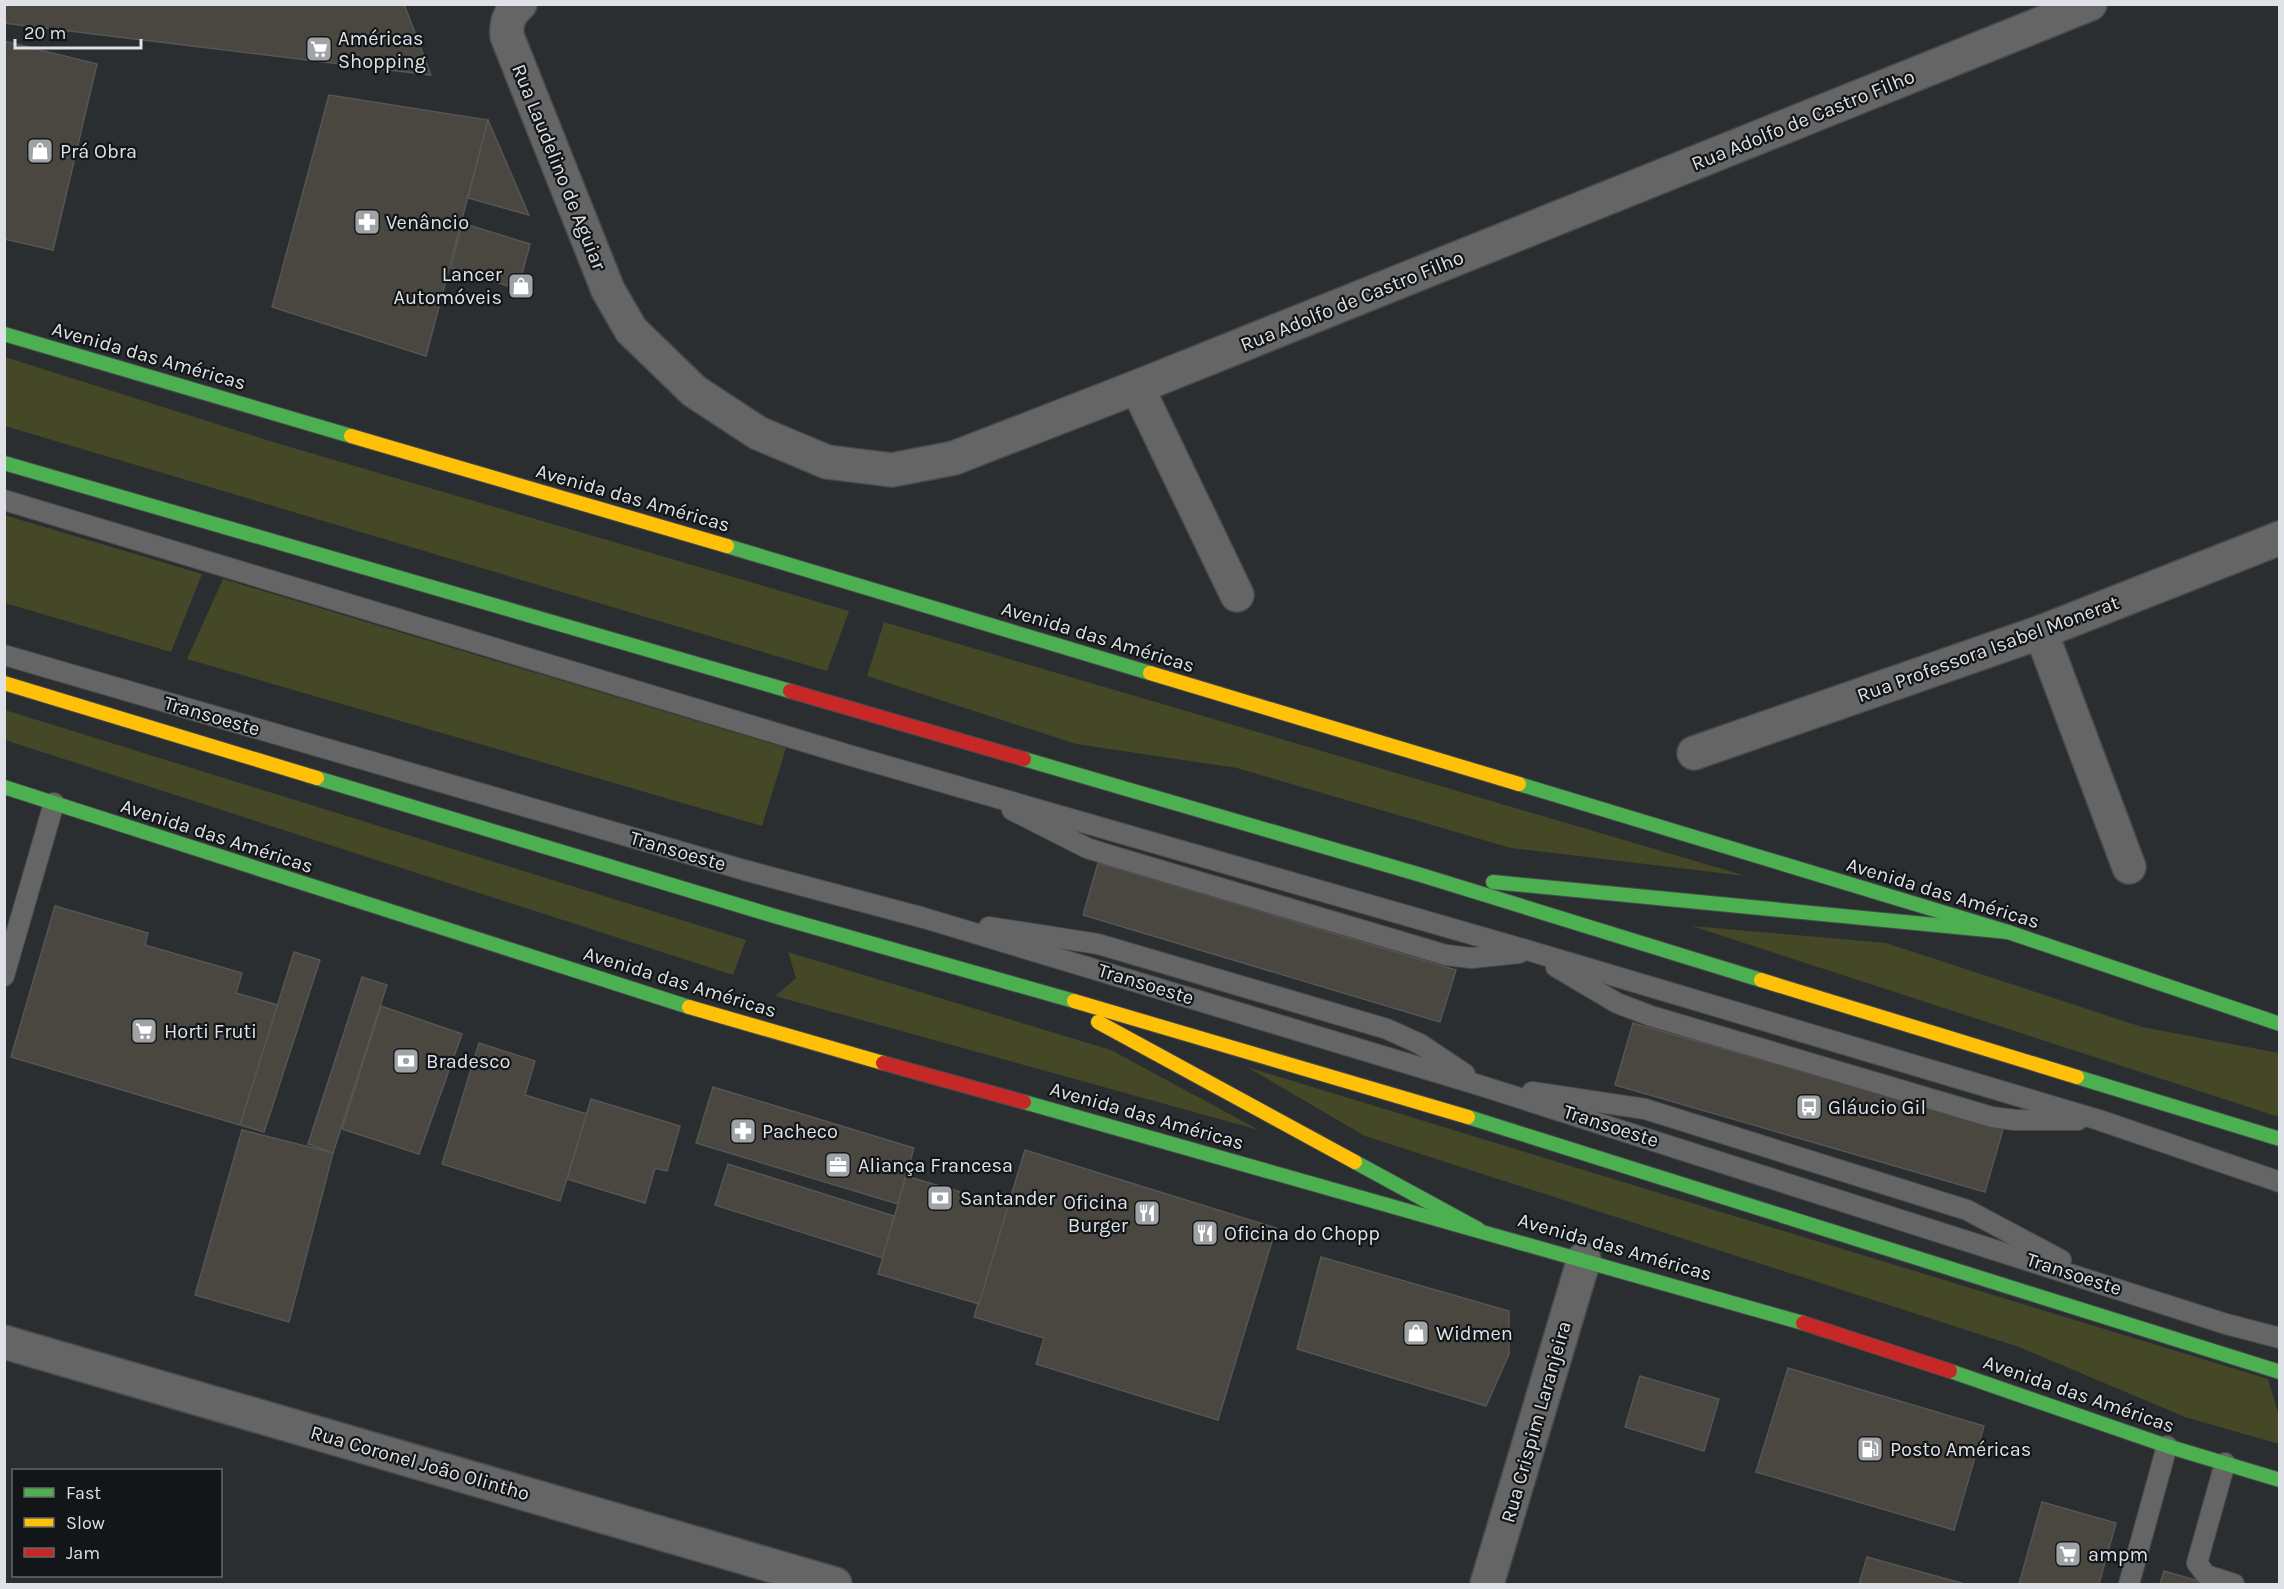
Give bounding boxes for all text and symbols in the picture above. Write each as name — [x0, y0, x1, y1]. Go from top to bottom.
scale bar — [15, 12, 141, 50]
text: 20 m — [24, 22, 66, 44]
place label: Américas Shopping — [338, 27, 426, 73]
supermarket icon: Américas Shopping — [304, 34, 334, 64]
street label: Rua Laudelino de Aguiar — [507, 61, 611, 274]
street label: Rua Adolfo de Castro Filho — [1688, 65, 1918, 175]
shop icon: Prá Obra — [25, 136, 55, 166]
place label: Prá Obra — [60, 140, 137, 163]
pharmacy icon: Venâncio — [352, 207, 382, 237]
place label: Venâncio — [386, 211, 469, 234]
street label: Rua Adolfo de Castro Filho — [1237, 246, 1467, 356]
place label: Lancer Automóveis — [394, 263, 503, 309]
shop icon: Lancer Automóveis — [506, 271, 536, 301]
street label: Avenida das Américas — [49, 317, 249, 395]
street label: Avenida das Américas — [533, 459, 733, 537]
street label: Rua Professora Isabel Monerat — [1854, 591, 2123, 707]
street label: Avenida das Américas — [999, 597, 1197, 677]
street label: Transoeste — [161, 691, 263, 741]
street label: Avenida das Américas — [118, 794, 316, 878]
street label: Transoeste — [627, 826, 729, 876]
street label: Avenida das Américas — [1844, 853, 2042, 933]
street label: Avenida das Américas — [581, 942, 779, 1022]
street label: Transoeste — [1095, 959, 1197, 1009]
supermarket icon: Horti Fruti — [129, 1016, 159, 1046]
place label: Horti Fruti — [164, 1020, 257, 1043]
bank icon: Bradesco — [391, 1046, 421, 1076]
place label: Bradesco — [426, 1050, 511, 1073]
street label: Avenida das Américas — [1047, 1077, 1247, 1155]
bus stop icon: Gláucio Gil — [1794, 1092, 1824, 1122]
place label: Gláucio Gil — [1828, 1096, 1926, 1119]
street label: Transoeste — [1560, 1100, 1662, 1152]
pharmacy icon: Pacheco — [728, 1116, 758, 1146]
place label: Pacheco — [762, 1120, 838, 1143]
office icon: Aliança Francesa — [823, 1150, 853, 1180]
place label: Aliança Francesa — [858, 1154, 1013, 1177]
bank icon: Santander — [925, 1183, 955, 1213]
place label: Santander — [960, 1187, 1056, 1210]
place label: Oficina Burger — [1063, 1191, 1129, 1237]
restaurant icon: Oficina Burger — [1132, 1198, 1162, 1228]
street label: Avenida das Américas — [1515, 1208, 1715, 1286]
restaurant icon: Oficina do Chopp — [1190, 1218, 1220, 1248]
place label: Oficina do Chopp — [1224, 1222, 1380, 1245]
street label: Transoeste — [2023, 1248, 2125, 1300]
shop icon: Widmen — [1401, 1318, 1431, 1348]
street label: Rua Crispim Laranjeira — [1496, 1319, 1576, 1525]
place label: Widmen — [1436, 1322, 1513, 1345]
street label: Avenida das Américas — [1980, 1350, 2178, 1438]
street label: Rua Coronel João Olintho — [308, 1421, 532, 1505]
fuel station icon: Posto Américas — [1855, 1434, 1885, 1464]
place label: Posto Américas — [1890, 1438, 2031, 1461]
legend — [12, 1469, 222, 1577]
text: Fast — [66, 1482, 101, 1504]
text: Slow — [66, 1512, 105, 1534]
supermarket icon: ampm — [2053, 1539, 2083, 1569]
text: Jam — [66, 1542, 100, 1564]
place label: ampm — [2088, 1543, 2148, 1566]

